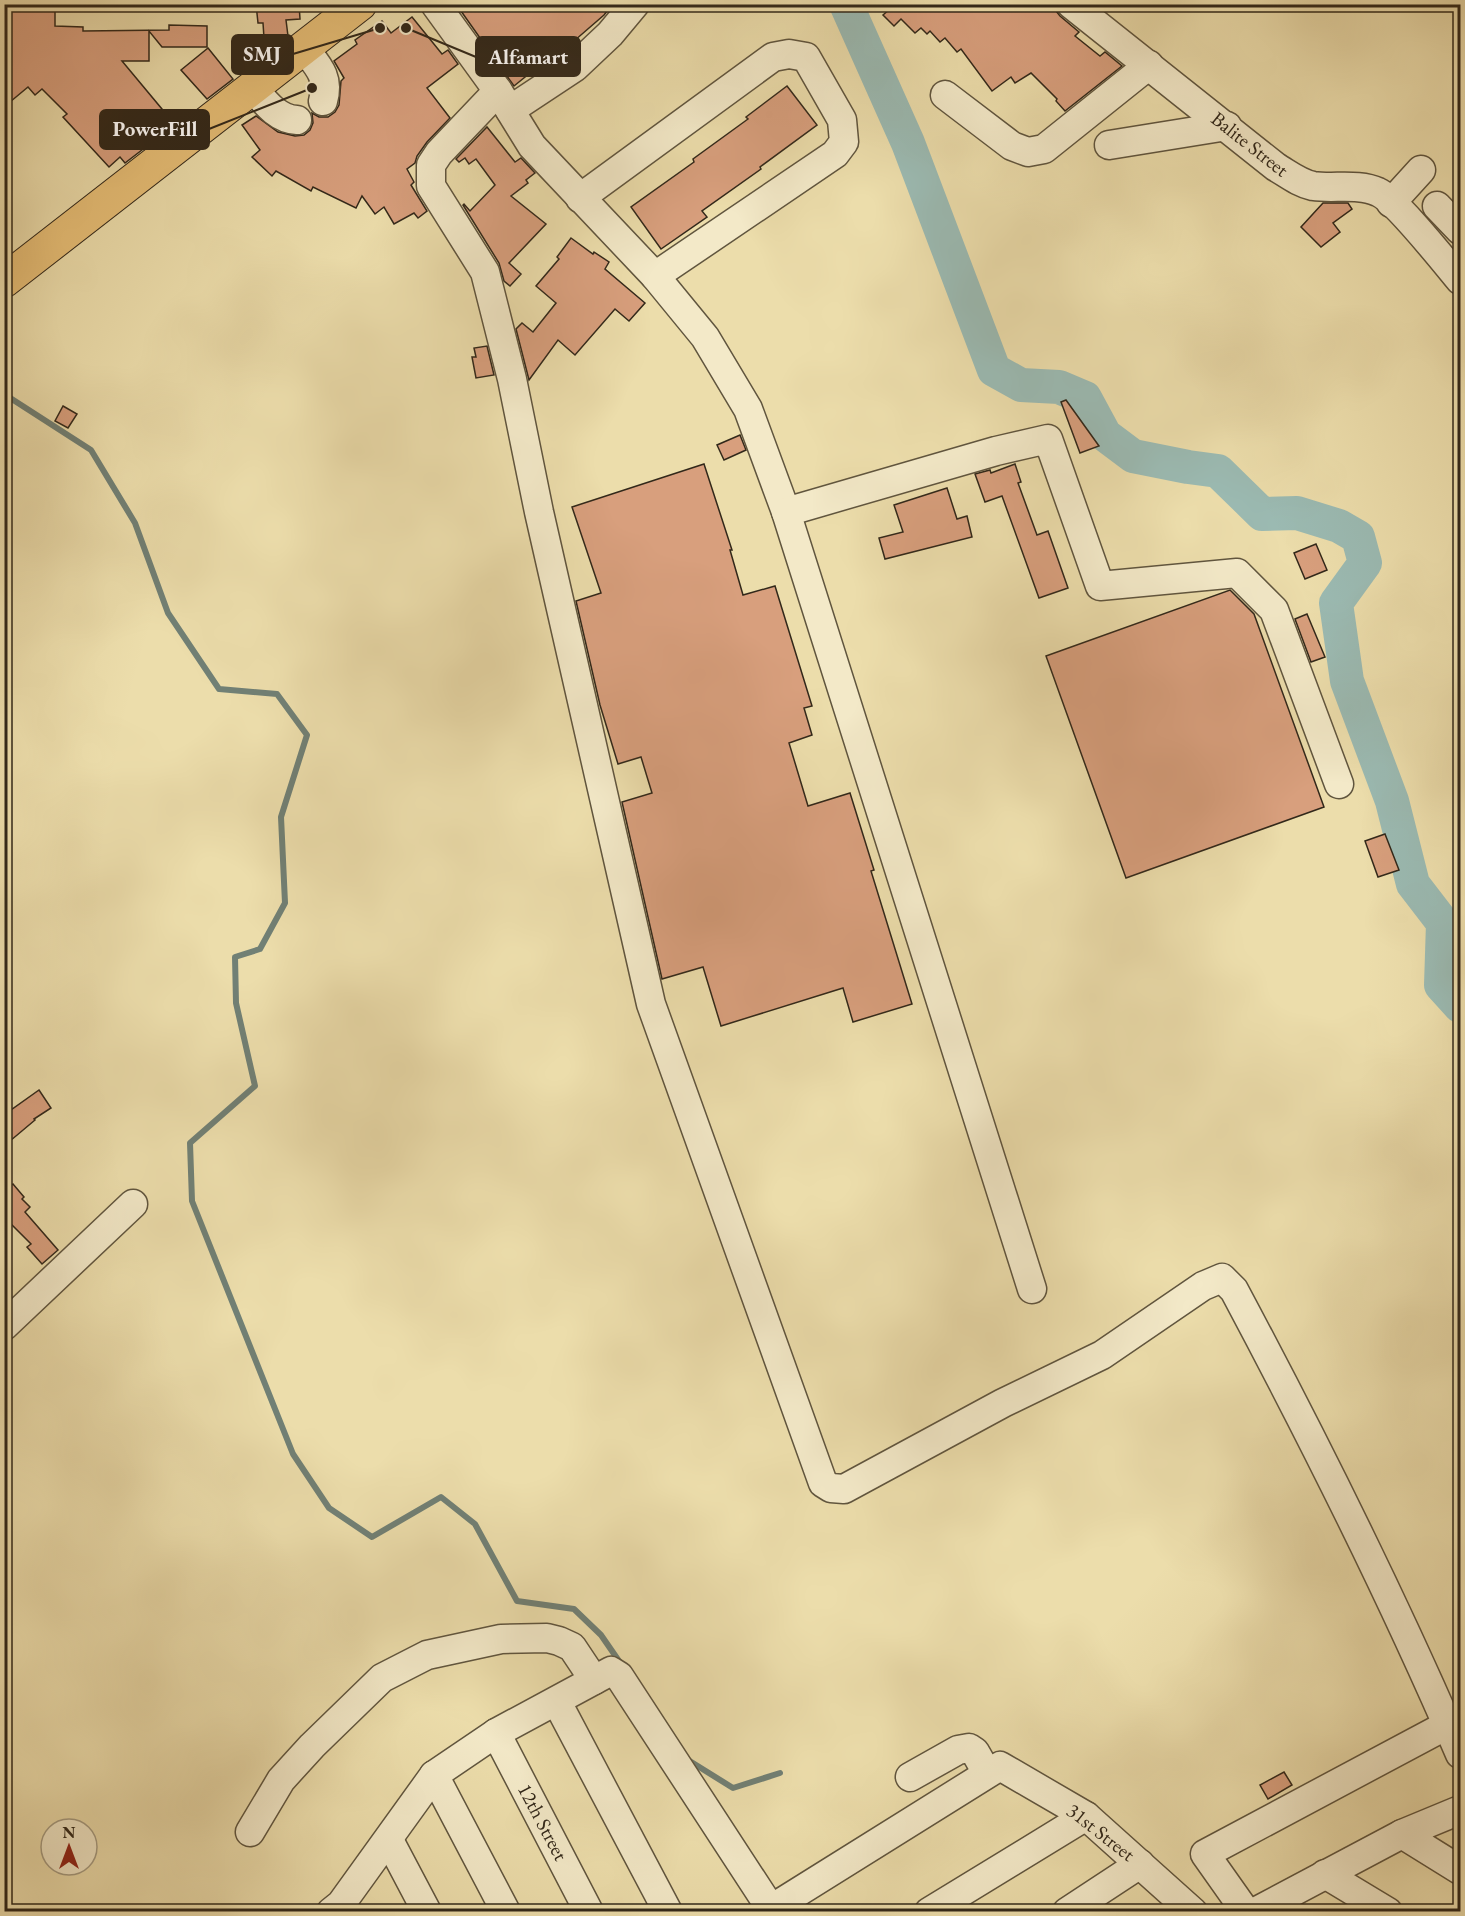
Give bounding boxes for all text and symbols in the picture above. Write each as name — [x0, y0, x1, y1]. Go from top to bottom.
callout: SMJ — [232, 35, 293, 74]
callout: Alfamart — [476, 37, 580, 76]
text: SMJ — [243, 40, 281, 67]
text: Alfamart — [487, 43, 568, 70]
street label: Balite Street — [1206, 106, 1295, 183]
callout: PowerFill — [100, 110, 209, 149]
text: PowerFill — [113, 115, 197, 142]
street label: 12th Street — [512, 1779, 574, 1866]
street label: 31st Street — [1062, 1797, 1141, 1867]
north arrow — [39, 1817, 99, 1877]
text: N — [63, 1822, 76, 1843]

